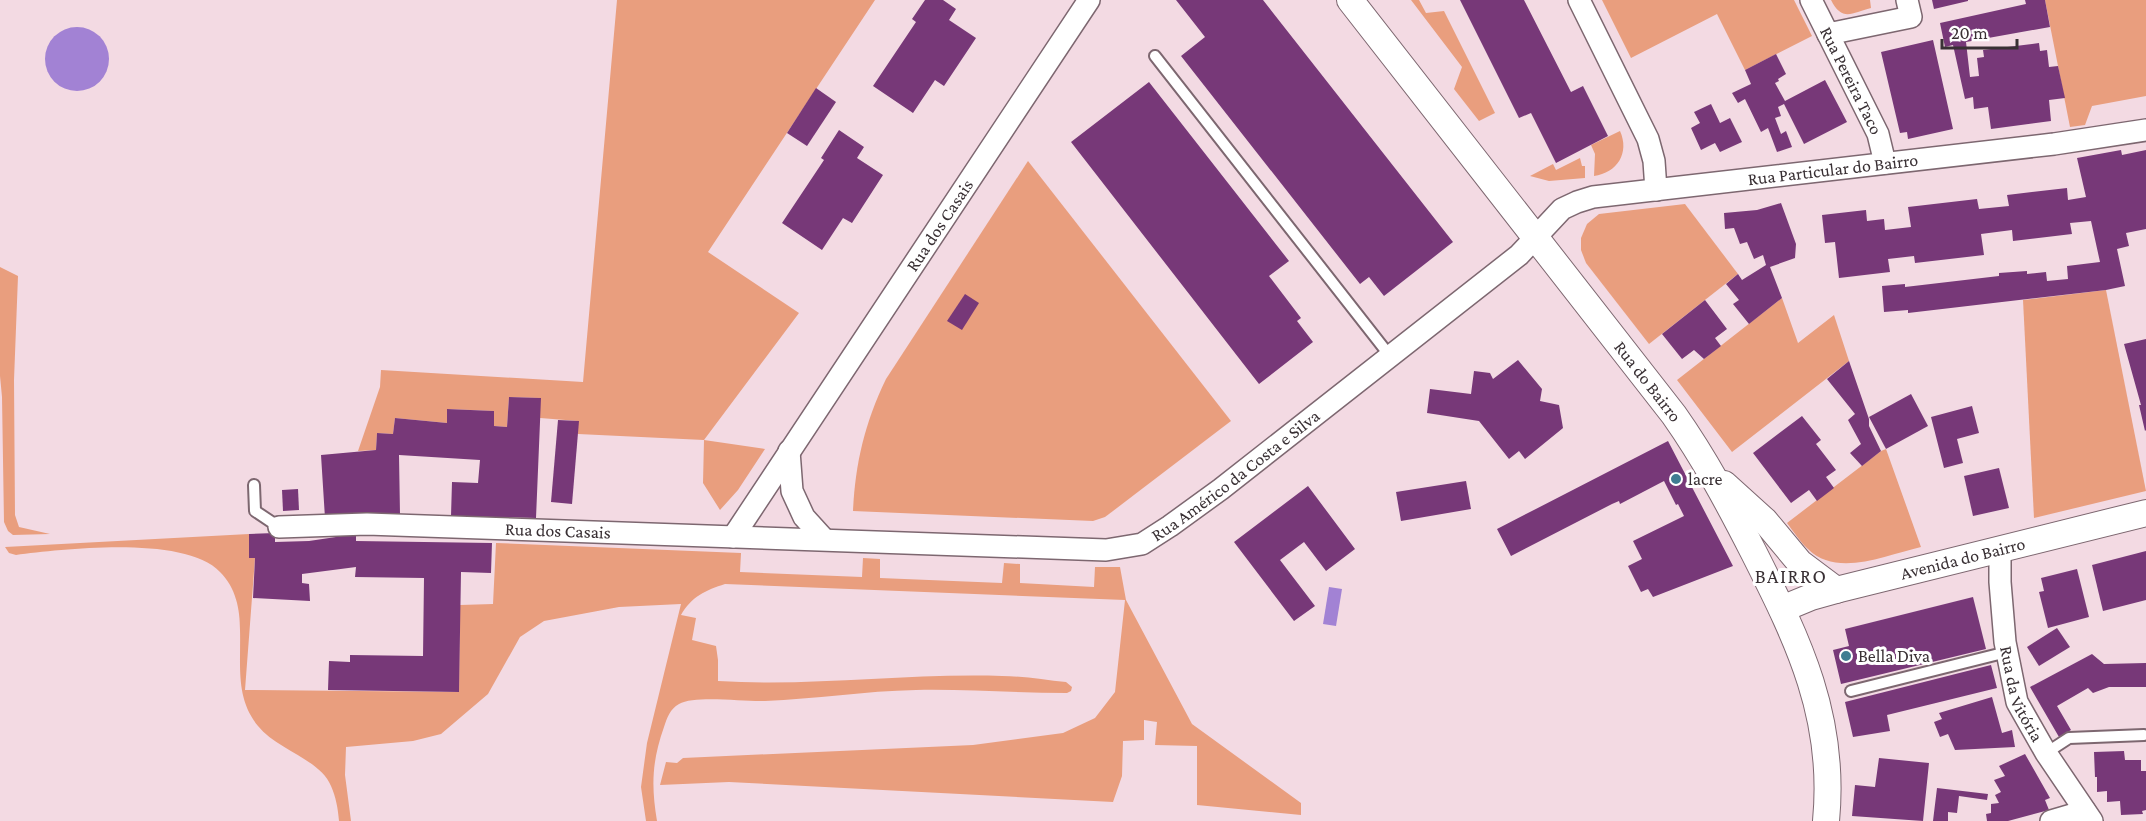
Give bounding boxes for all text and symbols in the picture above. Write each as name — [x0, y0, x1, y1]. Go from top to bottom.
scale bar — [1942, 12, 2017, 50]
street label: Rua Pereira Taco — [1816, 23, 1887, 138]
text: 20 m — [1951, 23, 1988, 43]
street label: Rua Particular do Bairro — [1747, 150, 1919, 189]
street label: Rua dos Casais — [902, 176, 977, 275]
street label: Rua do Bairro — [1610, 337, 1686, 426]
street label: Rua Américo da Costa e Silva — [1148, 406, 1323, 545]
place label: lacre — [1688, 469, 1723, 489]
marker: lacre — [1669, 472, 1683, 486]
street label: Rua dos Casais — [505, 519, 611, 543]
street label: Avenida do Bairro — [1898, 533, 2027, 584]
district label: BAIRRO — [1755, 565, 1827, 587]
street label: Rua da Vitória — [1996, 644, 2048, 745]
place label: Bella Diva — [1858, 646, 1930, 666]
marker: Bella Diva — [1839, 649, 1853, 663]

